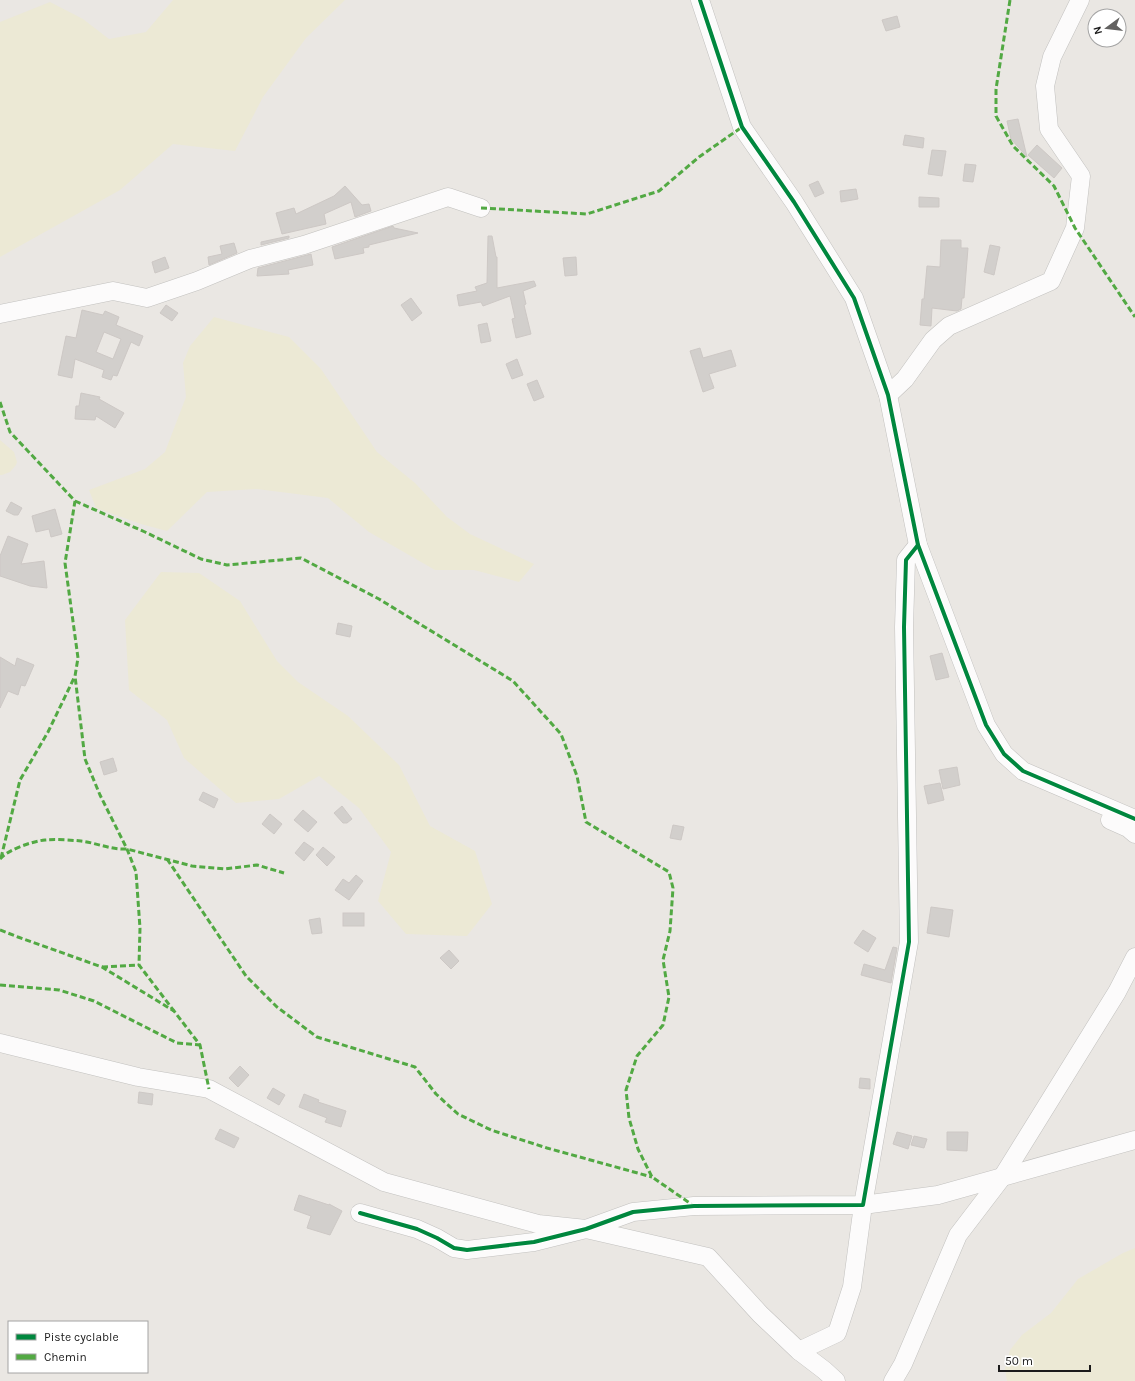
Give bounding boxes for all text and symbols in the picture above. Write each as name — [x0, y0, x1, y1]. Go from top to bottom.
north arrow — [1087, 8, 1127, 48]
text: N — [1091, 25, 1105, 36]
legend — [8, 1321, 148, 1373]
text: Piste cyclable — [44, 1330, 119, 1344]
scale bar — [999, 1347, 1090, 1373]
text: Chemin — [44, 1350, 87, 1364]
text: 50 m — [1005, 1354, 1033, 1368]

